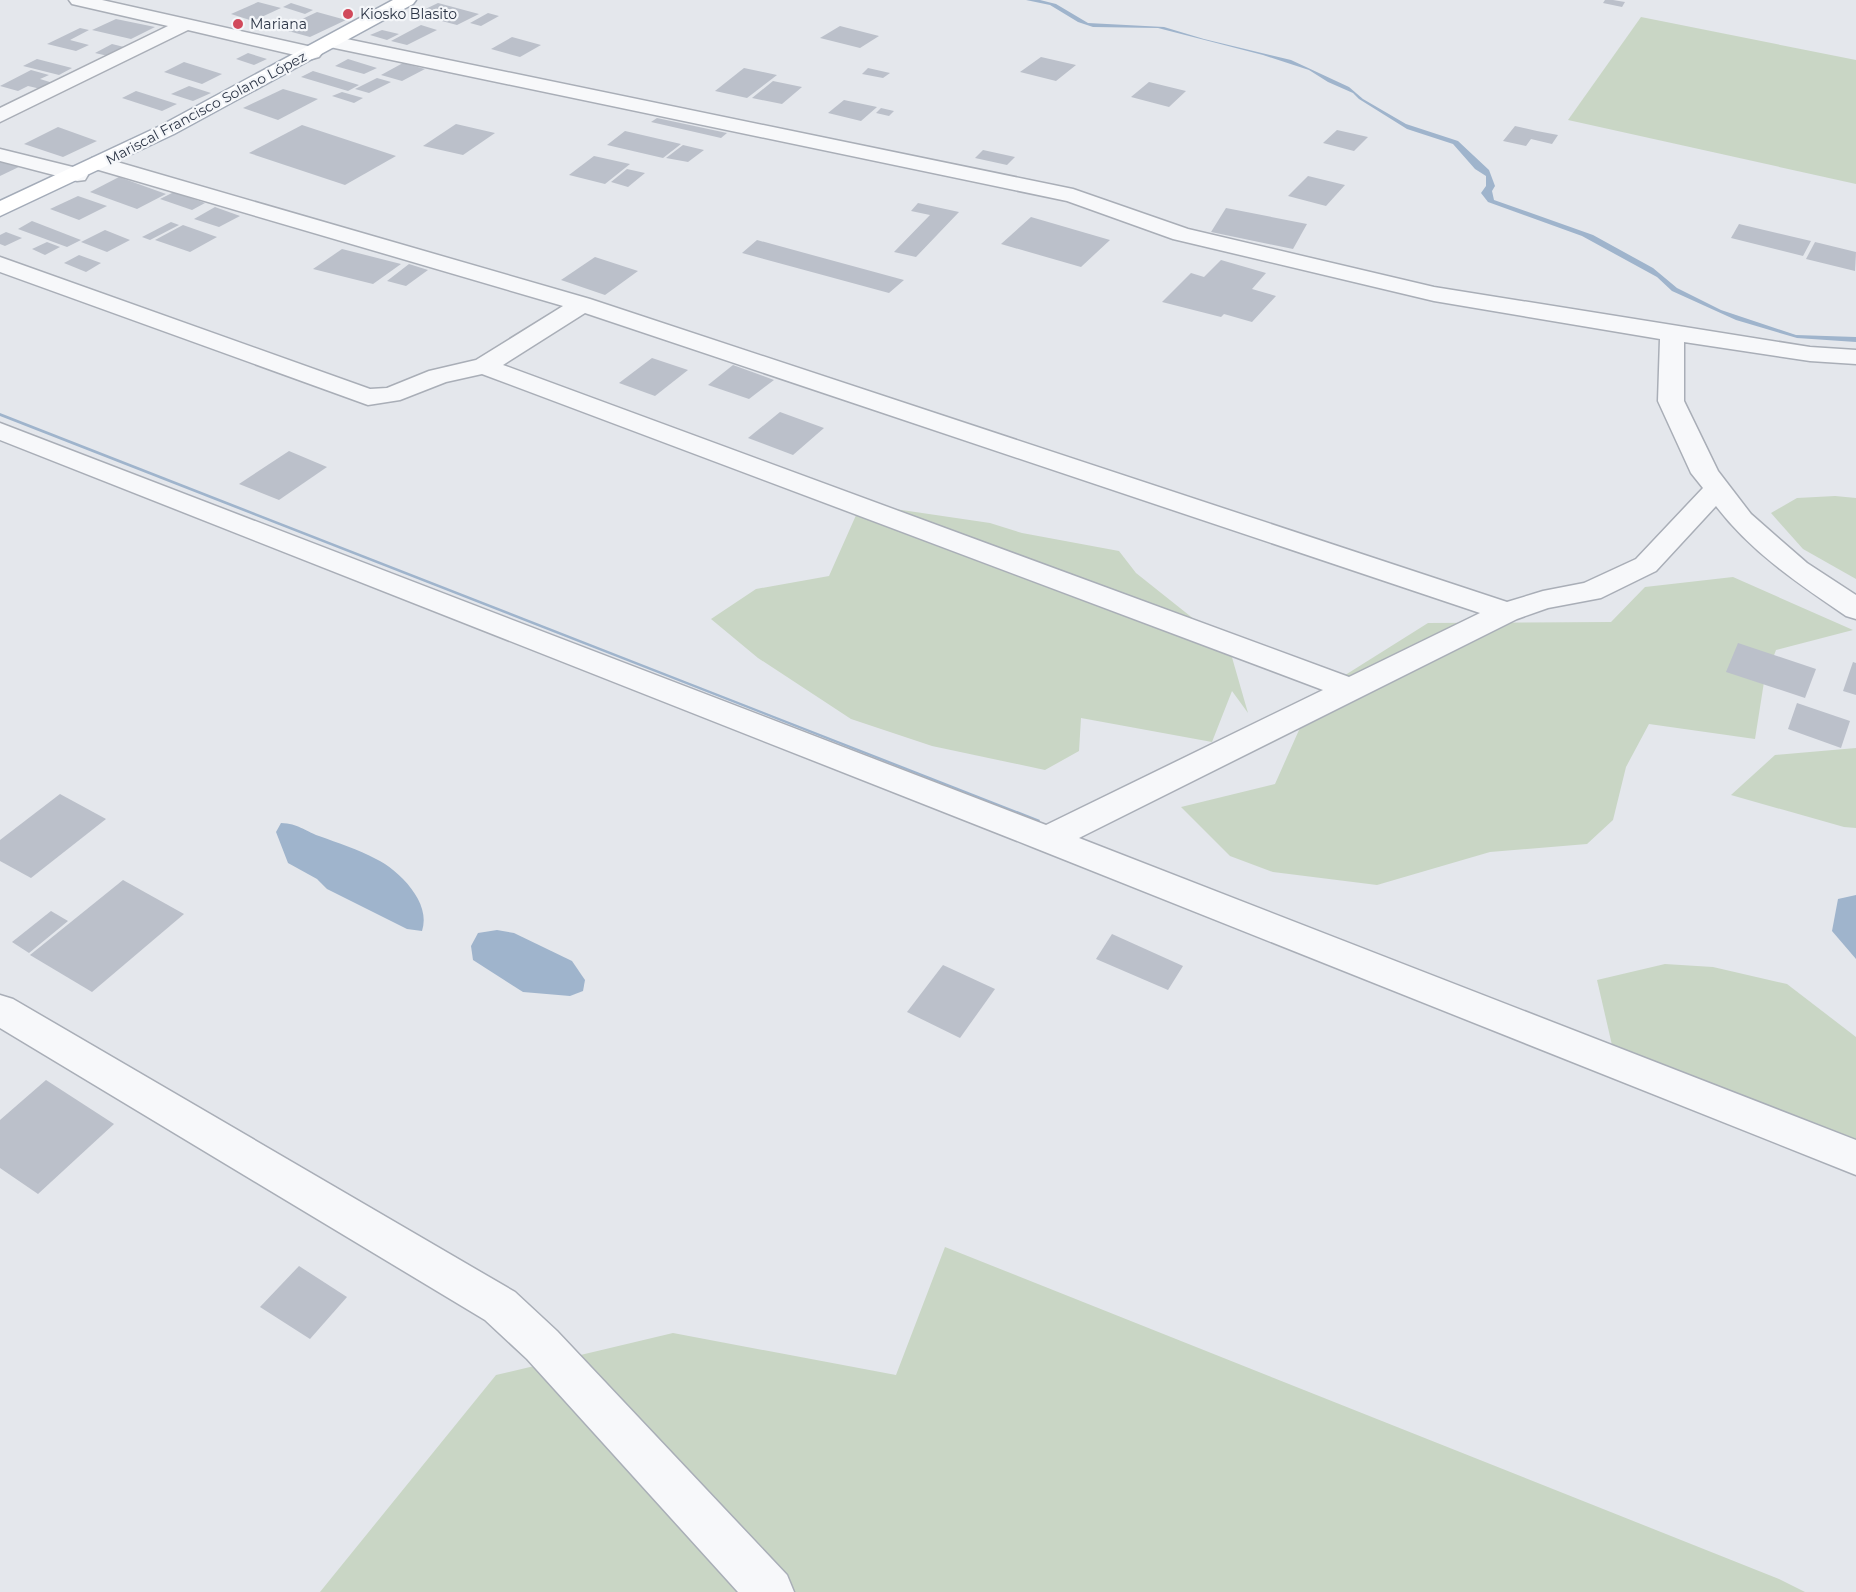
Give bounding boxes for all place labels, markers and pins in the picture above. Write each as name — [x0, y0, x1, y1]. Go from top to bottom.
place label: Kiosko Blasito — [360, 5, 457, 23]
marker: Kiosko Blasito — [341, 7, 355, 21]
place label: Mariana — [250, 15, 307, 33]
marker: Mariana — [231, 17, 245, 31]

